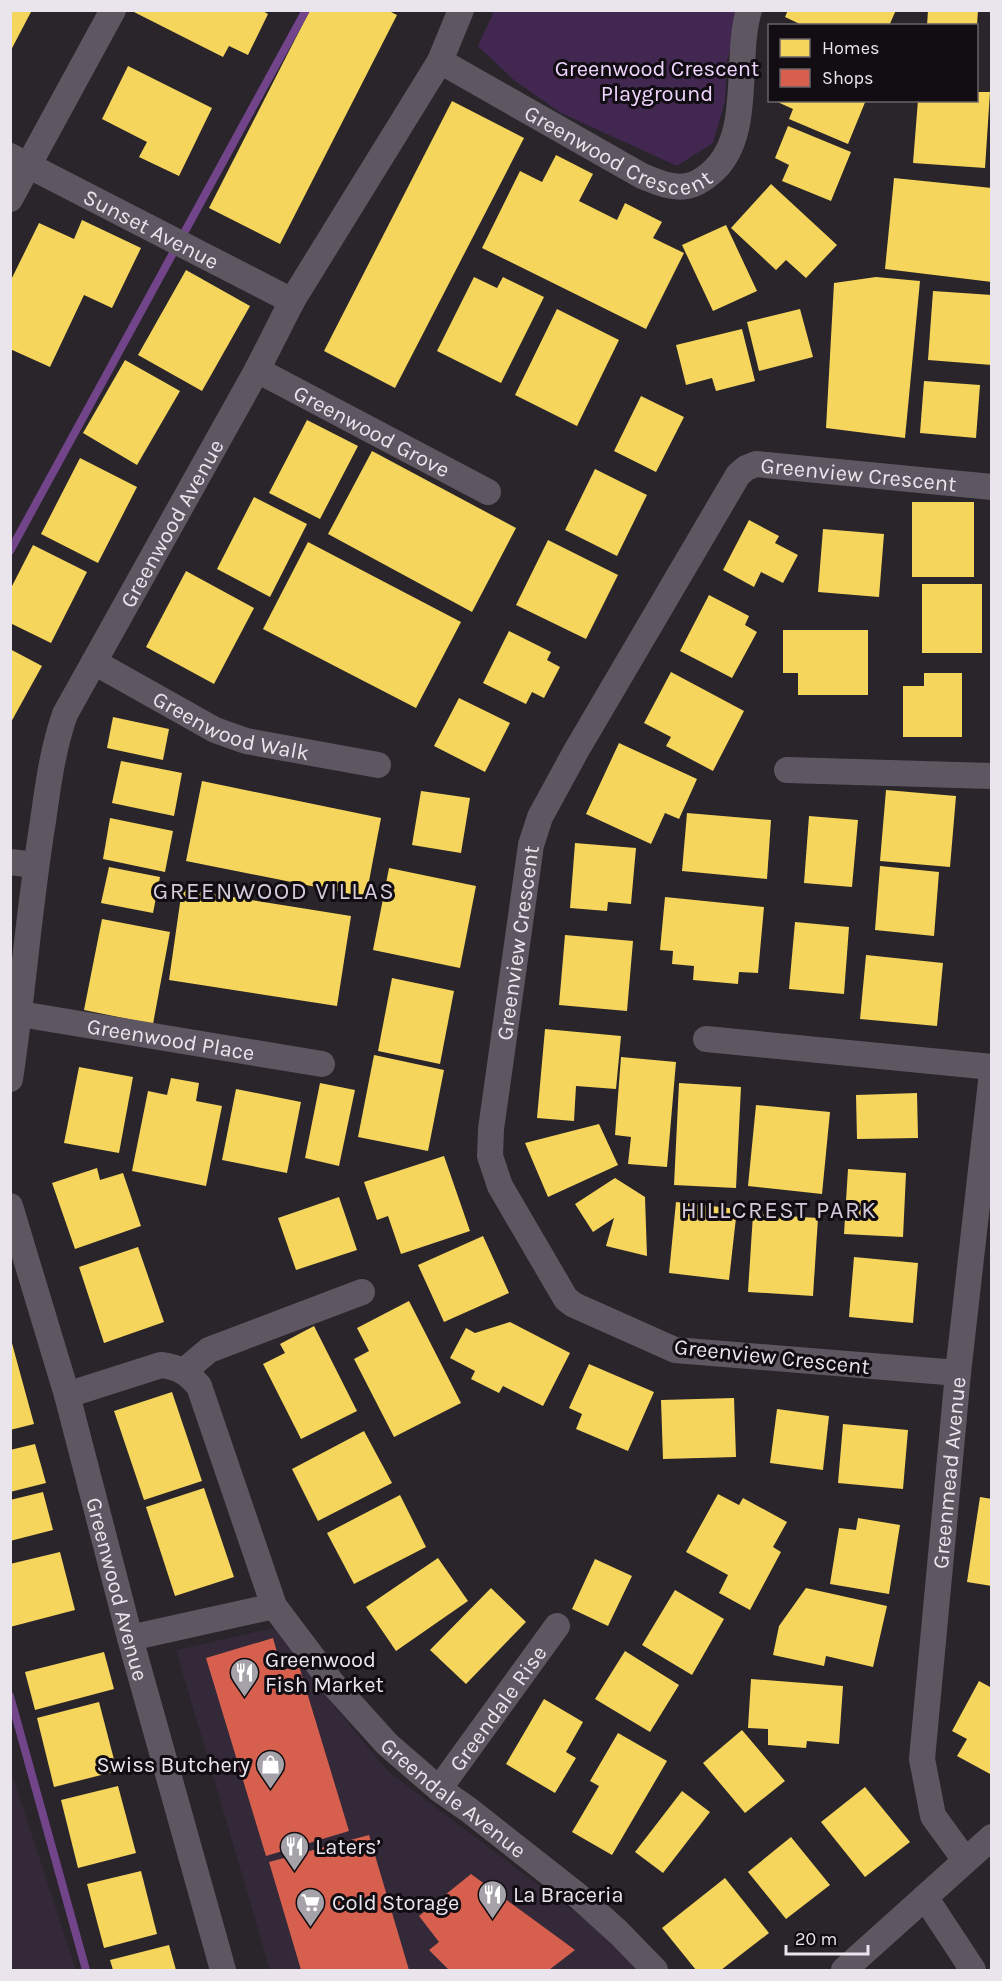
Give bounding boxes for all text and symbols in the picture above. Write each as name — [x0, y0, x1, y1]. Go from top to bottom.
legend — [768, 24, 978, 102]
text: Homes — [822, 37, 879, 59]
park label: Greenwood Crescent Playground — [555, 56, 759, 107]
text: Shops — [822, 67, 874, 89]
street label: Greenwood Crescent — [520, 100, 718, 201]
street label: Sunset Avenue — [79, 184, 223, 275]
street label: Greenwood Grove — [289, 380, 454, 483]
street label: Greenwood Avenue — [115, 435, 230, 612]
street label: Greenview Crescent — [759, 453, 958, 497]
street label: Greenwood Walk — [148, 686, 311, 766]
street label: Greenview Crescent — [492, 844, 545, 1042]
district label: GREENWOOD VILLAS — [153, 877, 395, 905]
street label: Greenwood Place — [85, 1013, 257, 1067]
district label: HILLCREST PARK — [681, 1196, 877, 1224]
street label: Greenview Crescent — [673, 1334, 871, 1380]
street label: Greenmead Avenue — [928, 1376, 972, 1570]
street label: Greenwood Avenue — [80, 1495, 153, 1684]
street label: Greendale Rise — [444, 1641, 553, 1776]
place label: Greenwood Fish Market — [265, 1647, 384, 1698]
restaurant icon: Greenwood Fish Market — [228, 1656, 260, 1698]
street label: Greendale Avenue — [375, 1733, 531, 1864]
shop icon: Swiss Butchery — [255, 1748, 287, 1790]
place label: Swiss Butchery — [96, 1752, 250, 1778]
restaurant icon: Laters’ — [278, 1830, 310, 1872]
place label: Laters’ — [315, 1834, 381, 1860]
restaurant icon: La Braceria — [476, 1878, 508, 1920]
place label: La Braceria — [513, 1882, 624, 1908]
supermarket icon: Cold Storage — [295, 1886, 327, 1928]
place label: Cold Storage — [332, 1890, 459, 1916]
scale bar — [786, 1918, 868, 1956]
text: 20 m — [795, 1928, 837, 1950]

